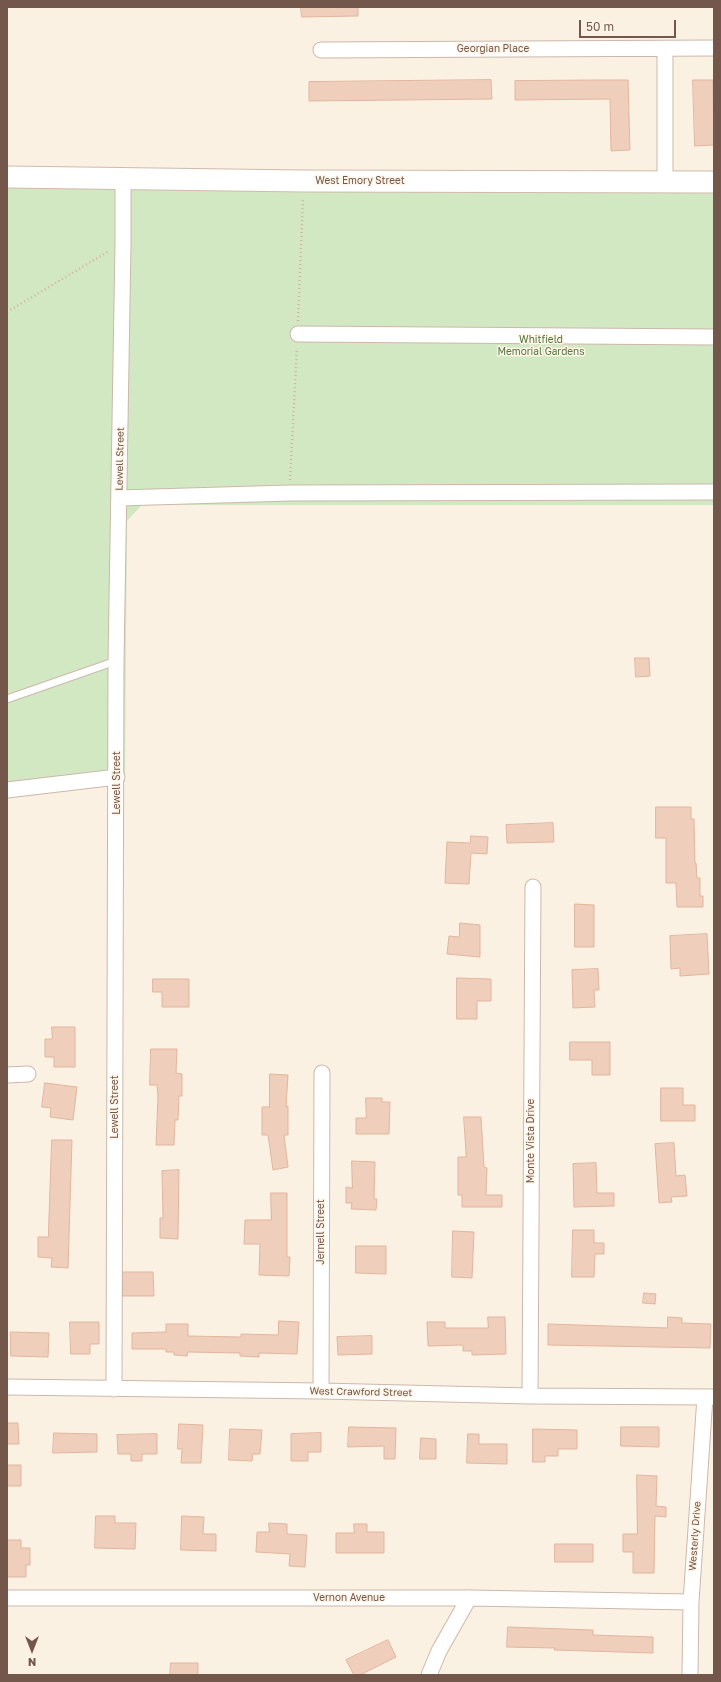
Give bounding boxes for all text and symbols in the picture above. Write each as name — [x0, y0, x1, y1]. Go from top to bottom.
scale bar — [581, 12, 678, 38]
text: 50 m — [586, 19, 614, 34]
street label: Georgian Place — [457, 43, 529, 55]
street label: West Emory Street — [315, 175, 405, 187]
park label: Whitfield Memorial Gardens — [497, 334, 585, 358]
street label: Lewell Street — [113, 427, 127, 491]
street label: Lewell Street — [111, 751, 123, 815]
street label: Lewell Street — [109, 1075, 121, 1139]
street label: Monte Vista Drive — [525, 1099, 537, 1183]
street label: Jernell Street — [315, 1199, 327, 1265]
street label: West Crawford Street — [309, 1385, 413, 1399]
street label: Westerly Drive — [687, 1501, 703, 1571]
street label: Vernon Avenue — [313, 1592, 385, 1604]
north arrow — [12, 1630, 52, 1670]
text: N — [28, 1656, 36, 1669]

